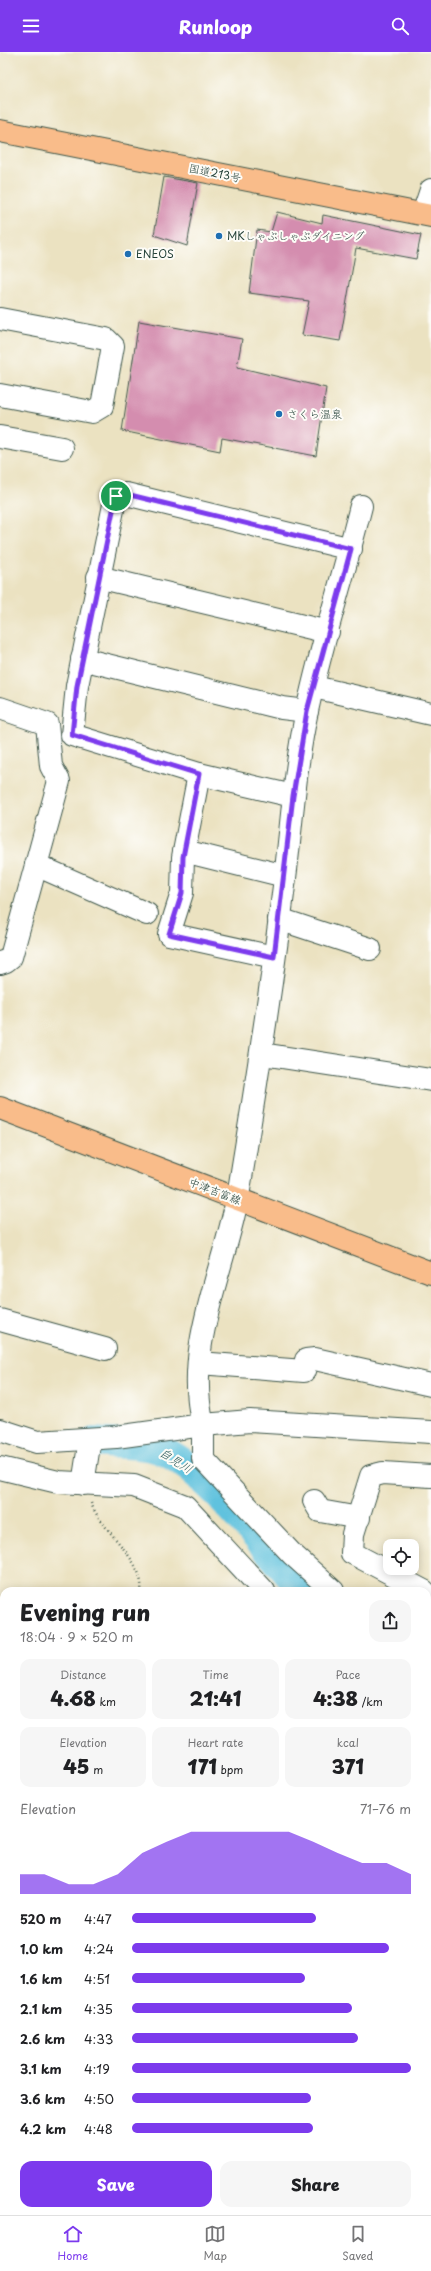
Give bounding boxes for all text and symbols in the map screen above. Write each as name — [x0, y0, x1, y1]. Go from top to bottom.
text: Runloop — [179, 13, 252, 40]
icon: menu — [20, 15, 42, 37]
icon: search — [389, 15, 411, 37]
street label: 国道213号 — [187, 159, 243, 186]
place label: MKしゃぶしゃぶダイニング — [227, 227, 365, 244]
marker: MKしゃぶしゃぶダイニング — [214, 231, 224, 241]
place label: ENEOS — [136, 245, 174, 262]
marker: ENEOS — [123, 249, 133, 259]
place label: さくら温泉 — [287, 405, 342, 422]
marker: さくら温泉 — [274, 409, 284, 419]
pin — [99, 479, 133, 513]
icon: arrive — [105, 485, 127, 507]
street label: 中津吉富線 — [186, 1173, 244, 1208]
water label: 自見川 — [156, 1443, 197, 1477]
map controls — [383, 1539, 419, 1575]
button: locate — [383, 1539, 419, 1575]
text: Evening run — [20, 1595, 150, 1628]
button: share — [369, 1600, 411, 1642]
text: 18:04 · 9 × 520 m — [20, 1627, 133, 1646]
text: Distance — [60, 1666, 106, 1683]
text: Time — [202, 1666, 228, 1683]
text: Pace — [335, 1666, 360, 1683]
text: 4.68 — [50, 1683, 96, 1713]
text: 21:41 — [189, 1683, 242, 1713]
text: 4:38 — [313, 1683, 358, 1713]
text: km — [96, 1693, 116, 1710]
text: /km — [358, 1693, 383, 1710]
text: Elevation — [59, 1734, 107, 1751]
text: Heart rate — [188, 1734, 243, 1751]
text: kcal — [337, 1734, 359, 1751]
text: 45 — [63, 1751, 90, 1781]
text: 171 — [188, 1751, 217, 1781]
text: 371 — [332, 1751, 364, 1781]
text: m — [90, 1761, 103, 1778]
text: bpm — [217, 1761, 243, 1778]
text: Elevation — [20, 1799, 76, 1818]
text: 71–76 m — [360, 1799, 411, 1818]
text: 520 m — [20, 1909, 61, 1928]
text: 4:47 — [84, 1909, 112, 1928]
text: 1.0 km — [20, 1939, 63, 1958]
text: 4:24 — [84, 1939, 114, 1958]
text: 1.6 km — [20, 1969, 62, 1988]
text: 4:51 — [84, 1969, 110, 1988]
text: 2.1 km — [20, 1999, 62, 2018]
text: 4:35 — [84, 1999, 113, 2018]
text: 2.6 km — [20, 2029, 65, 2048]
text: 4:33 — [84, 2029, 113, 2048]
text: 3.1 km — [20, 2059, 62, 2078]
text: 4:19 — [84, 2059, 110, 2078]
text: 3.6 km — [20, 2089, 65, 2108]
text: 4:50 — [84, 2089, 114, 2108]
text: 4.2 km — [20, 2119, 66, 2138]
text: 4:48 — [84, 2119, 113, 2138]
button: Save — [20, 2161, 212, 2207]
button: Share — [220, 2161, 411, 2207]
tab: Home — [58, 2223, 88, 2264]
tab: Map — [203, 2223, 227, 2264]
tab: Saved — [342, 2223, 373, 2264]

